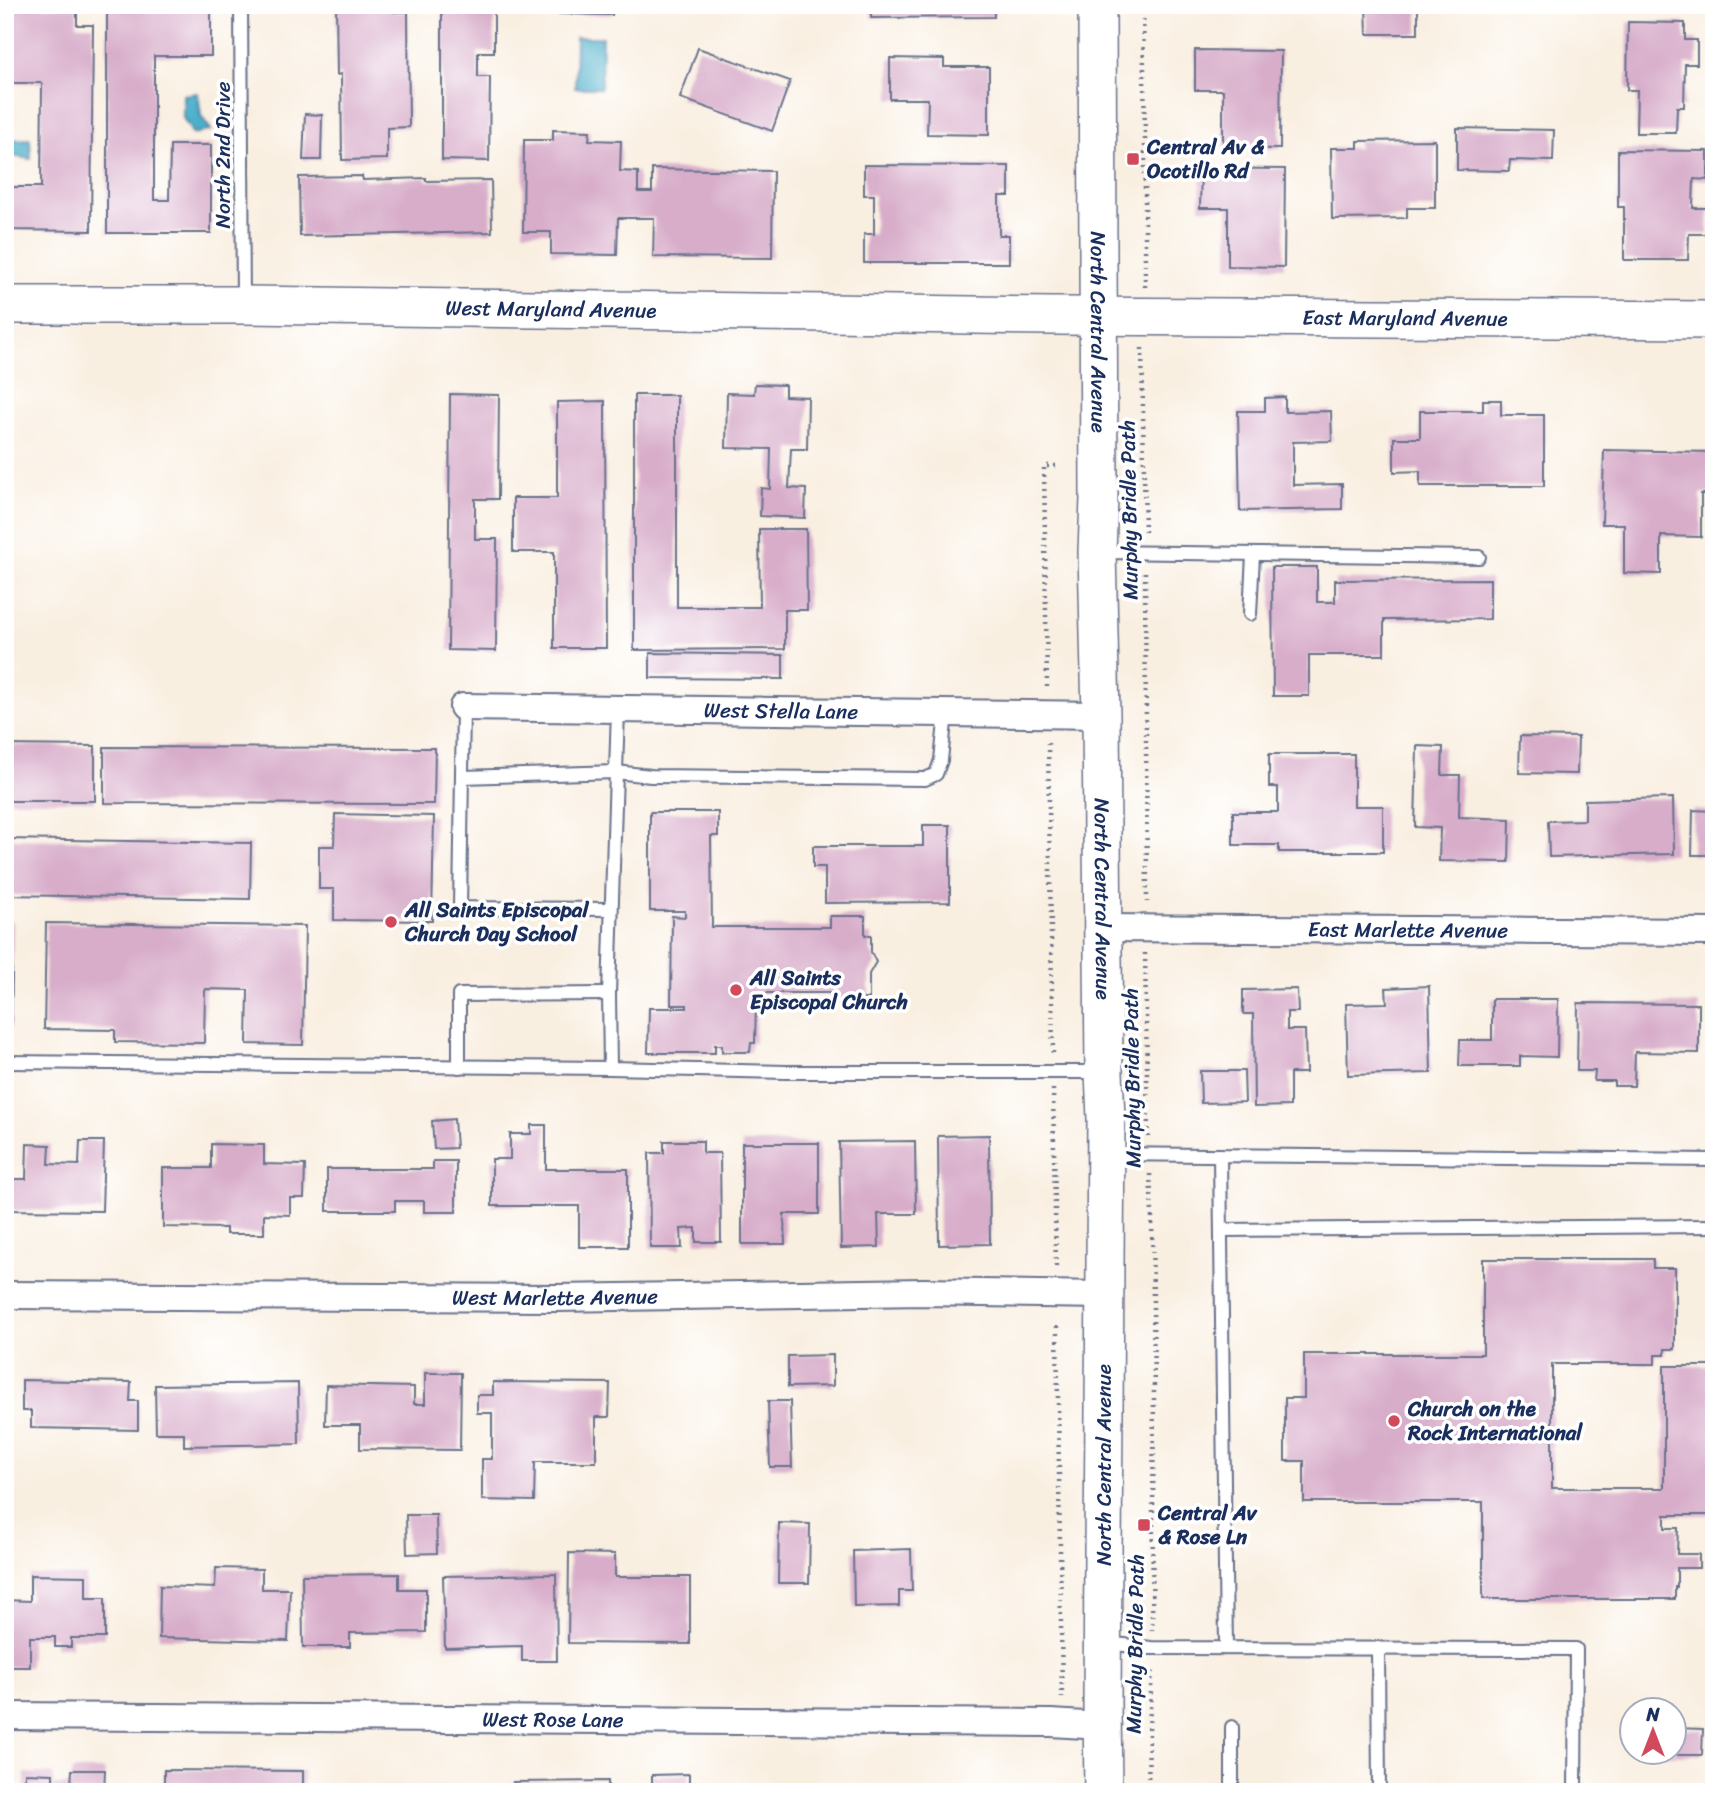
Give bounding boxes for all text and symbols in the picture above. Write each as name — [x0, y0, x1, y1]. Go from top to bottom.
street label: North 2nd Drive — [204, 81, 242, 228]
place label: Central Av & Ocotillo Rd — [1146, 128, 1265, 190]
marker: Central Av & Ocotillo Rd — [1125, 151, 1141, 167]
street label: North Central Avenue — [1079, 231, 1118, 433]
street label: West Maryland Avenue — [445, 289, 657, 330]
street label: East Maryland Avenue — [1302, 299, 1508, 338]
street label: Murphy Bridle Path — [1108, 420, 1150, 600]
street label: West Stella Lane — [704, 691, 859, 731]
street label: North Central Avenue — [1083, 798, 1122, 1000]
place label: All Saints Episcopal Church Day School — [404, 891, 589, 953]
street label: East Marlette Avenue — [1308, 910, 1509, 950]
marker: All Saints Episcopal Church Day School — [383, 914, 399, 930]
place label: All Saints Episcopal Church — [749, 959, 908, 1021]
marker: All Saints Episcopal Church — [728, 982, 744, 998]
street label: Murphy Bridle Path — [1111, 988, 1153, 1168]
street label: West Marlette Avenue — [452, 1277, 659, 1317]
street label: North Central Avenue — [1085, 1364, 1123, 1566]
place label: Church on the Rock International — [1407, 1390, 1583, 1452]
marker: Church on the Rock International — [1386, 1413, 1402, 1429]
place label: Central Av & Rose Ln — [1157, 1494, 1258, 1556]
marker: Central Av & Rose Ln — [1136, 1517, 1152, 1533]
street label: Murphy Bridle Path — [1114, 1554, 1156, 1734]
north arrow — [1618, 1696, 1688, 1766]
text: N — [1645, 1698, 1660, 1731]
street label: West Rose Lane — [482, 1700, 624, 1739]

